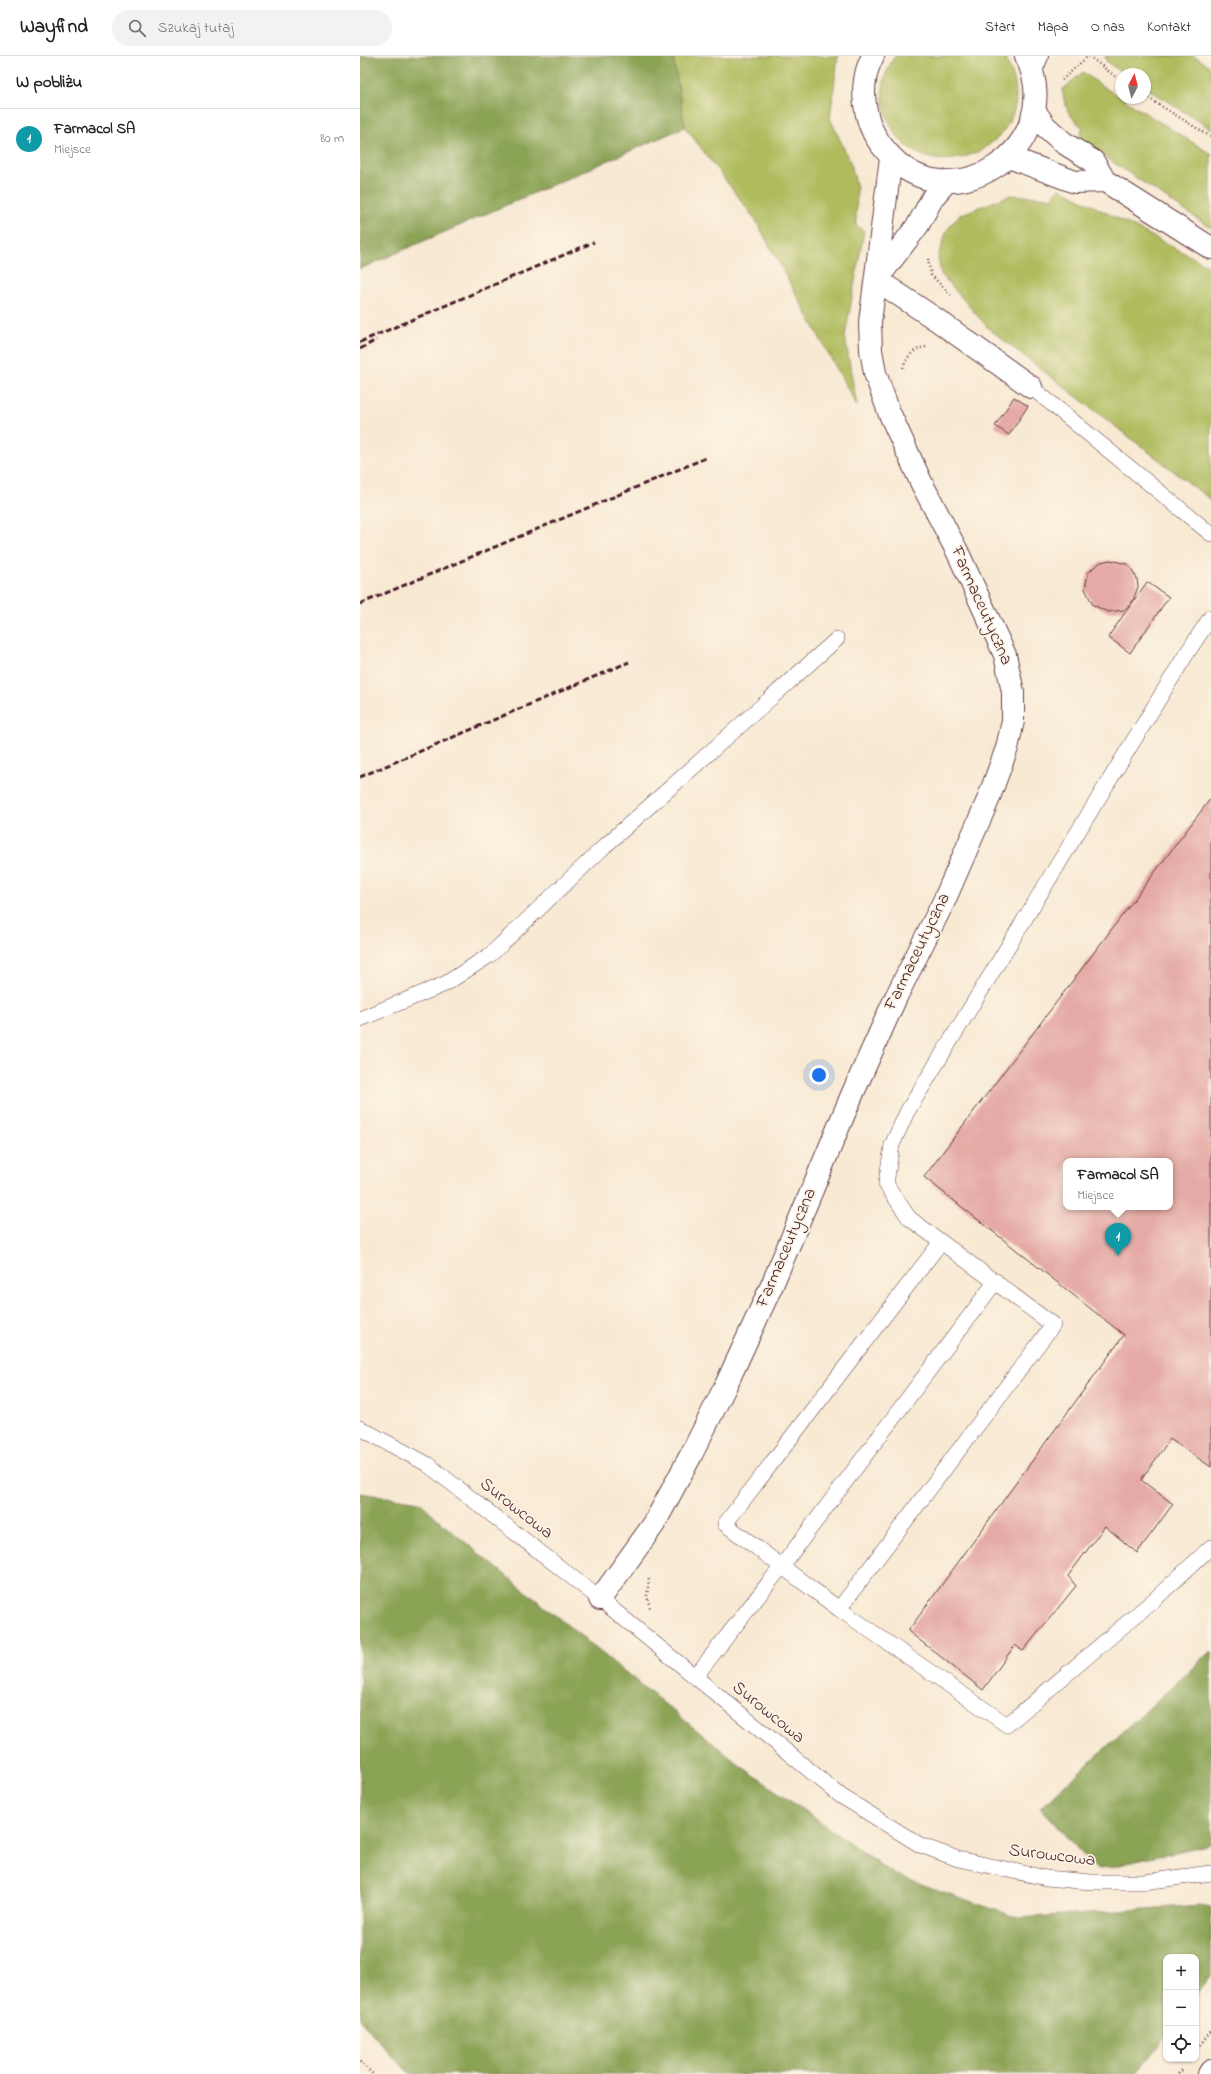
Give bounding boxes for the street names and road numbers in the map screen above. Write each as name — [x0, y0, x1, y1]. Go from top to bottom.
street label: Farmaceutyczna — [943, 541, 1019, 670]
street label: Farmaceutyczna — [878, 889, 958, 1016]
street label: Farmaceutyczna — [750, 1184, 824, 1313]
street label: Surowcowa — [474, 1472, 558, 1546]
street label: Surowcowa — [726, 1675, 810, 1751]
street label: Surowcowa — [1007, 1838, 1097, 1874]

